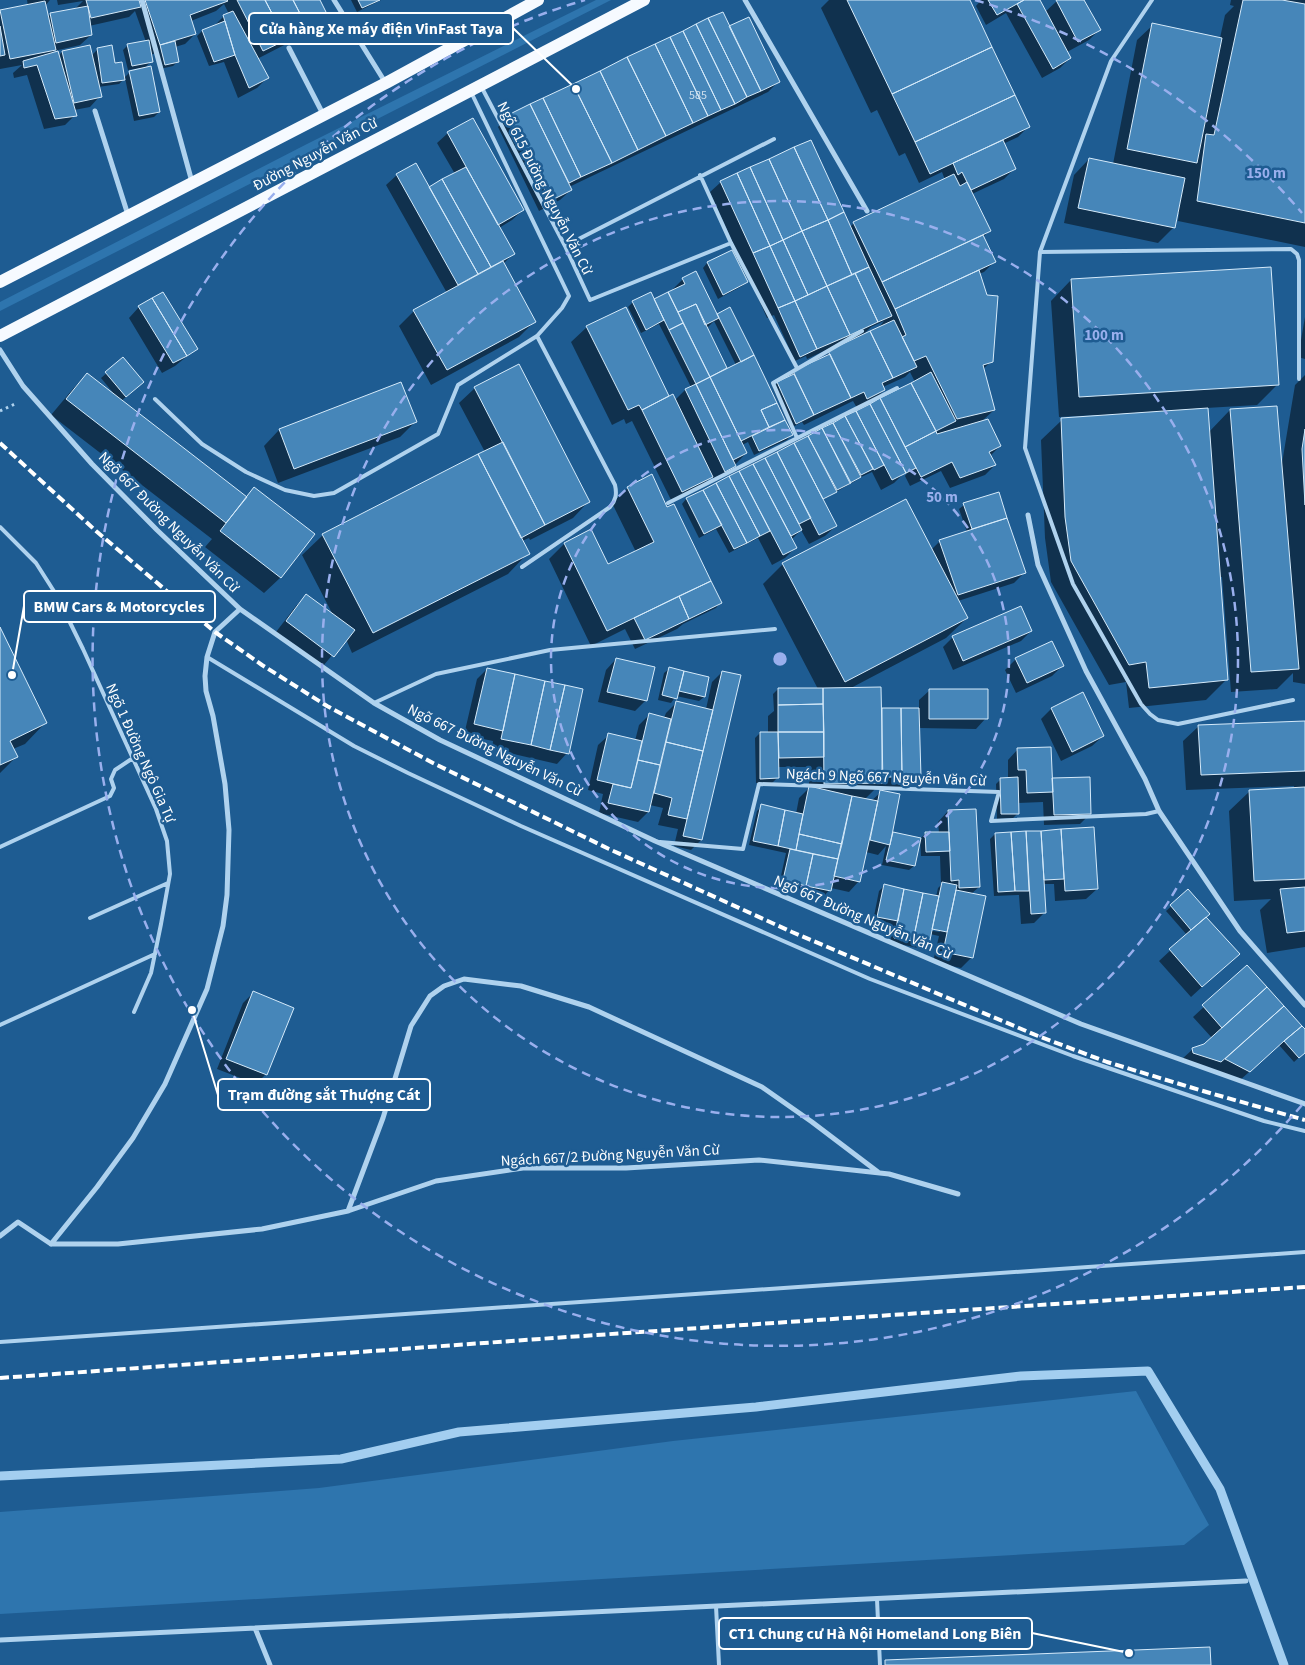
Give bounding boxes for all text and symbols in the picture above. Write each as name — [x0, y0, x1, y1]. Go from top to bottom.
callout: Cửa hàng Xe máy điện VinFast Taya — [249, 13, 513, 44]
text: Cửa hàng Xe máy điện VinFast Taya — [259, 18, 503, 40]
house number: 585 — [689, 87, 707, 104]
street label: Ngõ 615 Đường Nguyễn Văn Cừ — [492, 98, 598, 279]
street label: Đường Nguyễn Văn Cừ — [249, 112, 382, 196]
text: 150 m — [1246, 163, 1286, 184]
text: 100 m — [1084, 325, 1124, 346]
street label: Ngõ 667 Đường Nguyễn Văn Cừ — [93, 447, 245, 598]
text: 50 m — [926, 487, 958, 508]
callout: BMW Cars & Motorcycles — [24, 591, 215, 622]
text: BMW Cars & Motorcycles — [34, 596, 204, 618]
centre of rings — [771, 650, 789, 668]
street label: Ngõ 1 Đường Ngô Gia Tự — [100, 680, 181, 827]
street label: Ngõ 667 Đường Nguyễn Văn Cừ — [404, 699, 586, 802]
street label: Ngách 9 Ngõ 667 Nguyễn Văn Cừ — [786, 764, 987, 792]
street label: Ngõ 667 Đường Nguyễn Văn Cừ — [770, 870, 956, 965]
callout: Trạm đường sắt Thượng Cát — [218, 1079, 430, 1110]
text: Trạm đường sắt Thượng Cát — [228, 1084, 420, 1106]
street label: Ngách 667/2 Đường Nguyễn Văn Cừ — [500, 1139, 721, 1172]
callout: CT1 Chung cư Hà Nội Homeland Long Biên — [719, 1618, 1032, 1649]
text: CT1 Chung cư Hà Nội Homeland Long Biên — [729, 1623, 1022, 1645]

